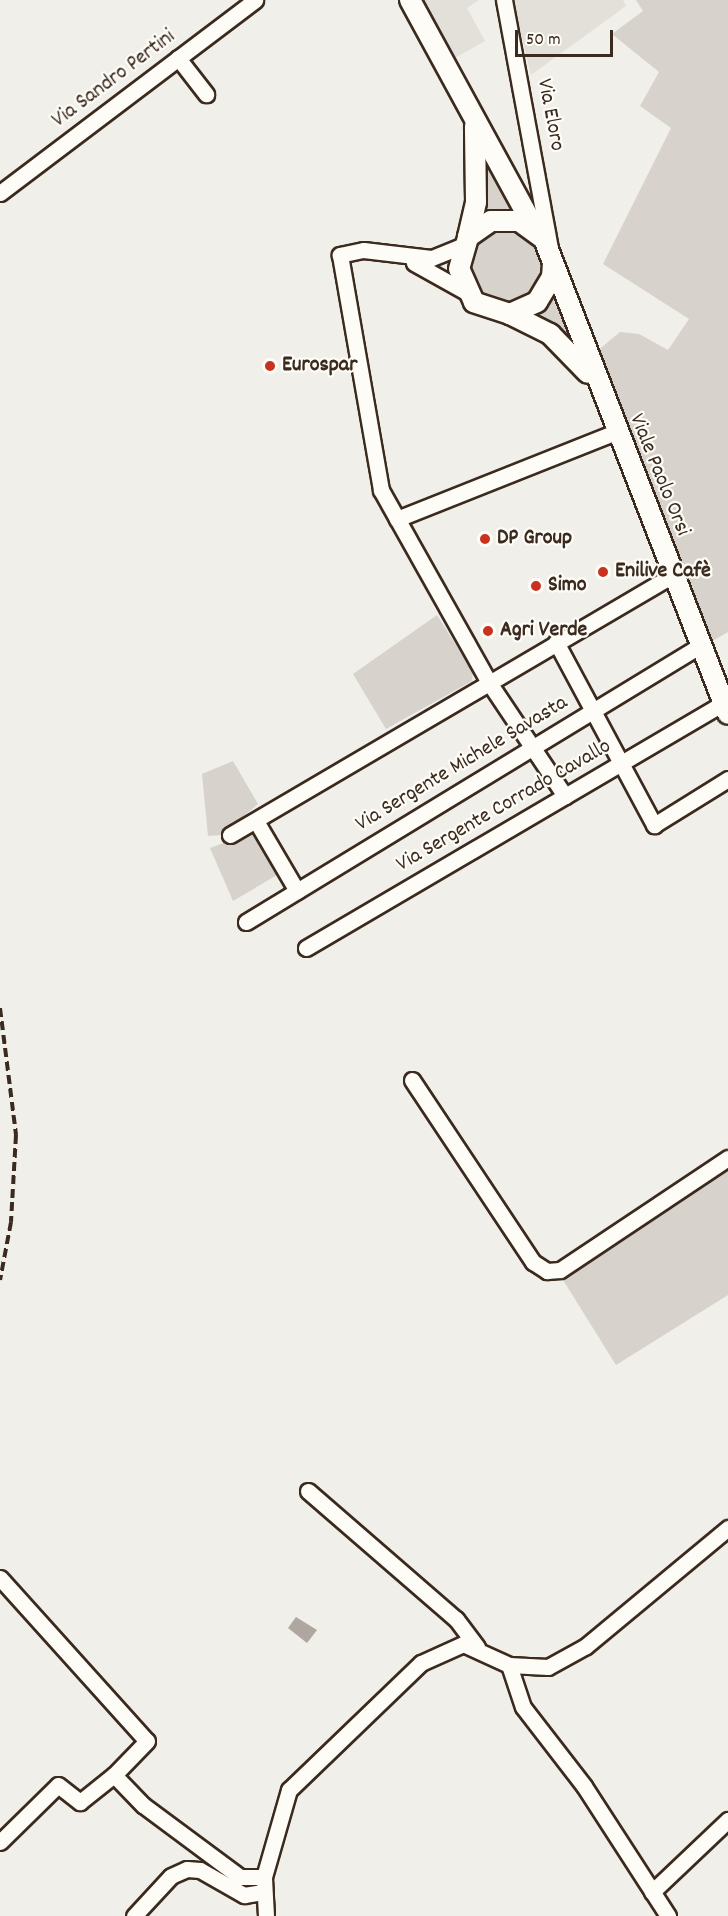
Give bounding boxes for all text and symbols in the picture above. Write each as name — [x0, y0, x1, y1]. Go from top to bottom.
scale bar — [518, 18, 616, 56]
street label: Via Sandro Pertini — [47, 24, 181, 134]
text: 50 m — [526, 28, 561, 53]
street label: Via Eloro — [530, 77, 570, 153]
place label: Eurospar — [282, 353, 357, 379]
marker: Eurospar — [263, 359, 277, 373]
street label: Viale Paolo Orsi — [623, 410, 695, 540]
place label: DP Group — [497, 526, 572, 552]
marker: DP Group — [478, 532, 492, 546]
place label: Enilive Cafè — [615, 559, 711, 585]
marker: Enilive Cafè — [596, 565, 610, 579]
place label: Simo — [548, 573, 587, 599]
marker: Simo — [529, 579, 543, 593]
place label: Agri Verde — [500, 618, 587, 644]
marker: Agri Verde — [481, 624, 495, 638]
street label: Via Sergente Michele Savasta — [351, 690, 573, 838]
street label: Via Sergente Corrado Cavallo — [392, 734, 616, 878]

